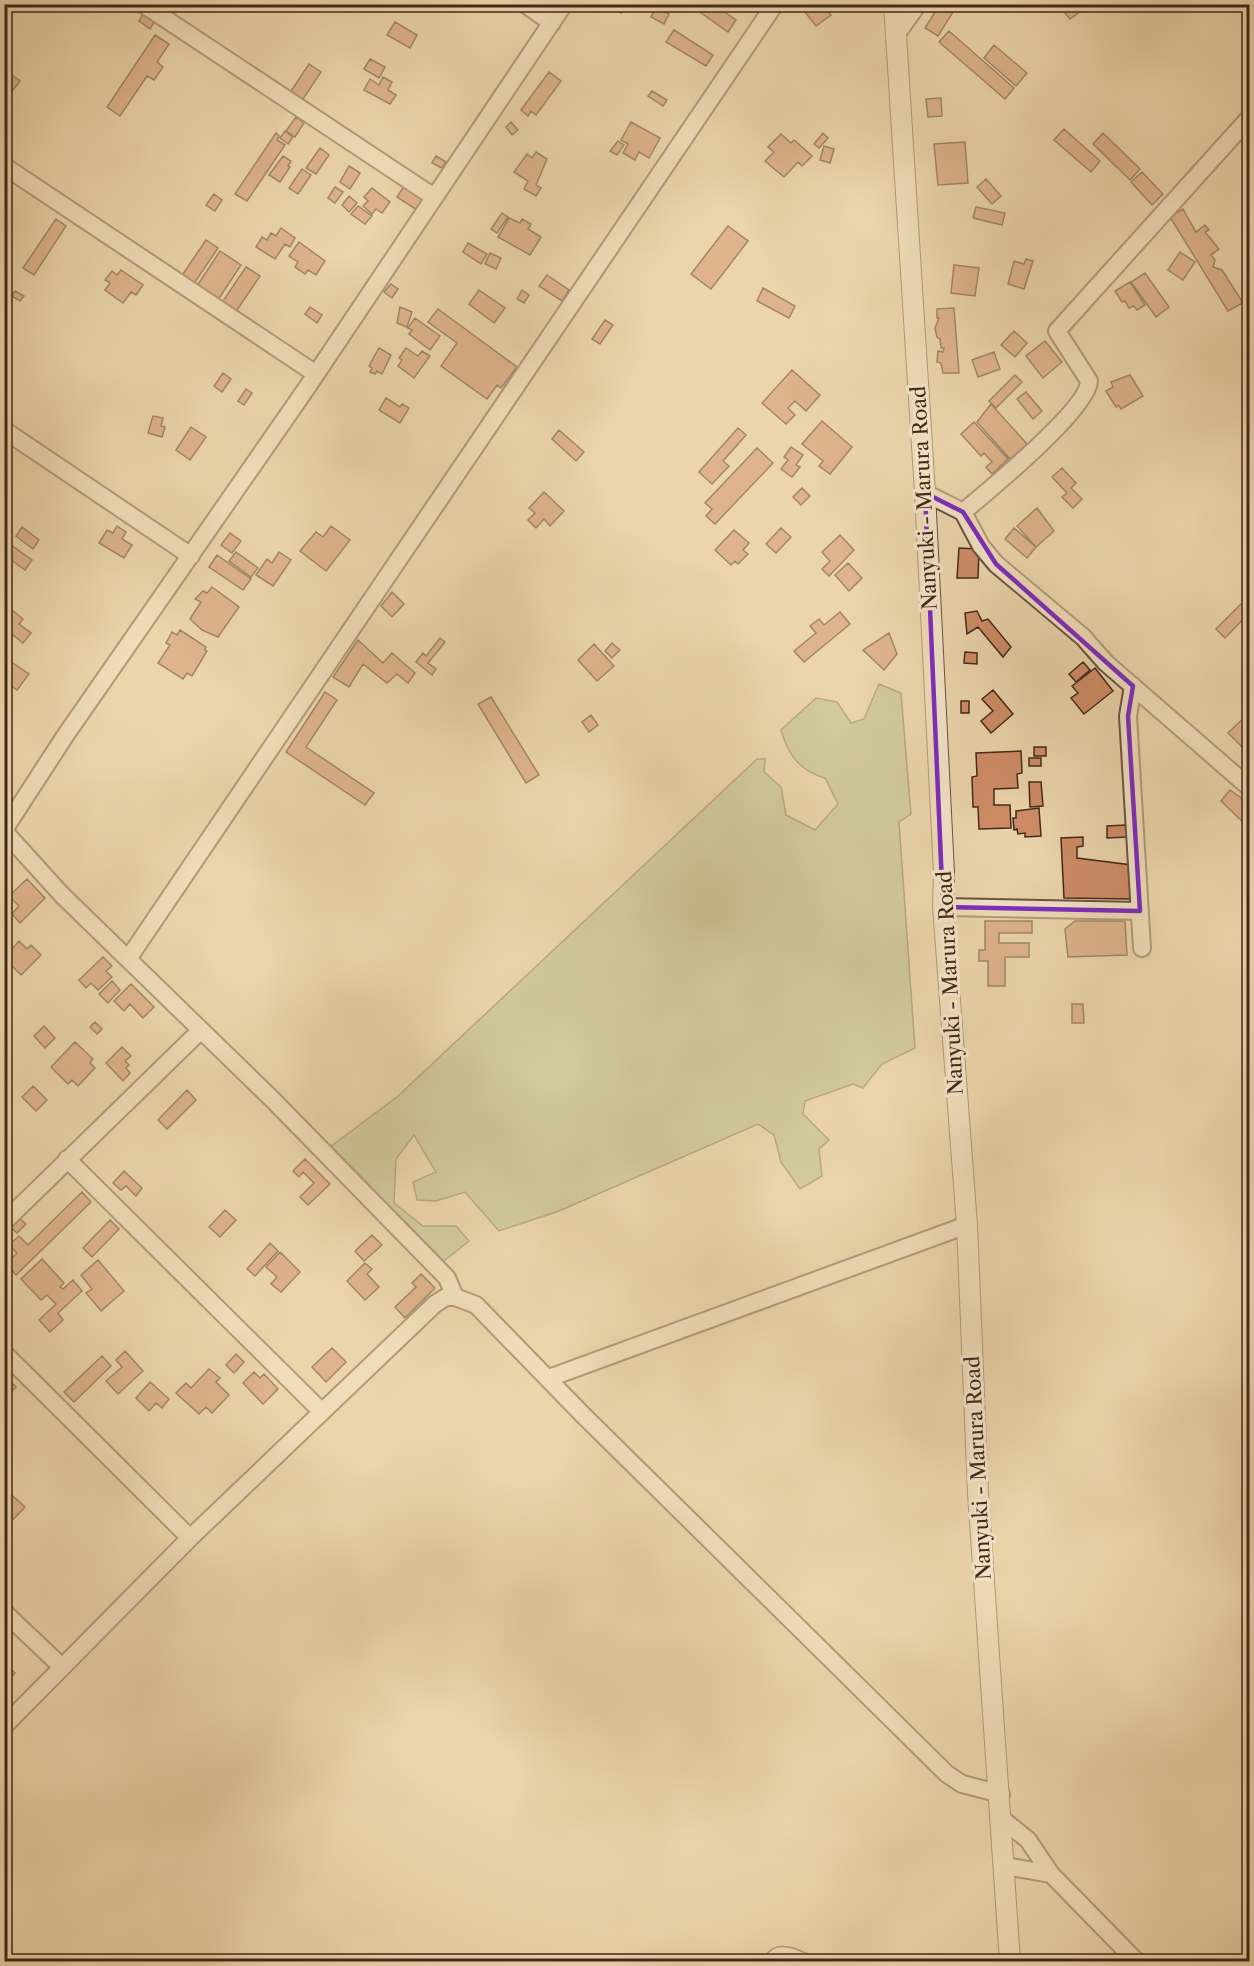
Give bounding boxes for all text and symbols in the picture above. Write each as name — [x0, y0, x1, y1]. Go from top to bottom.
street label: Nanyuki - Marura Road — [906, 385, 942, 611]
street label: Nanyuki - Marura Road — [932, 870, 968, 1096]
street label: Nanyuki - Marura Road — [960, 1355, 996, 1581]

